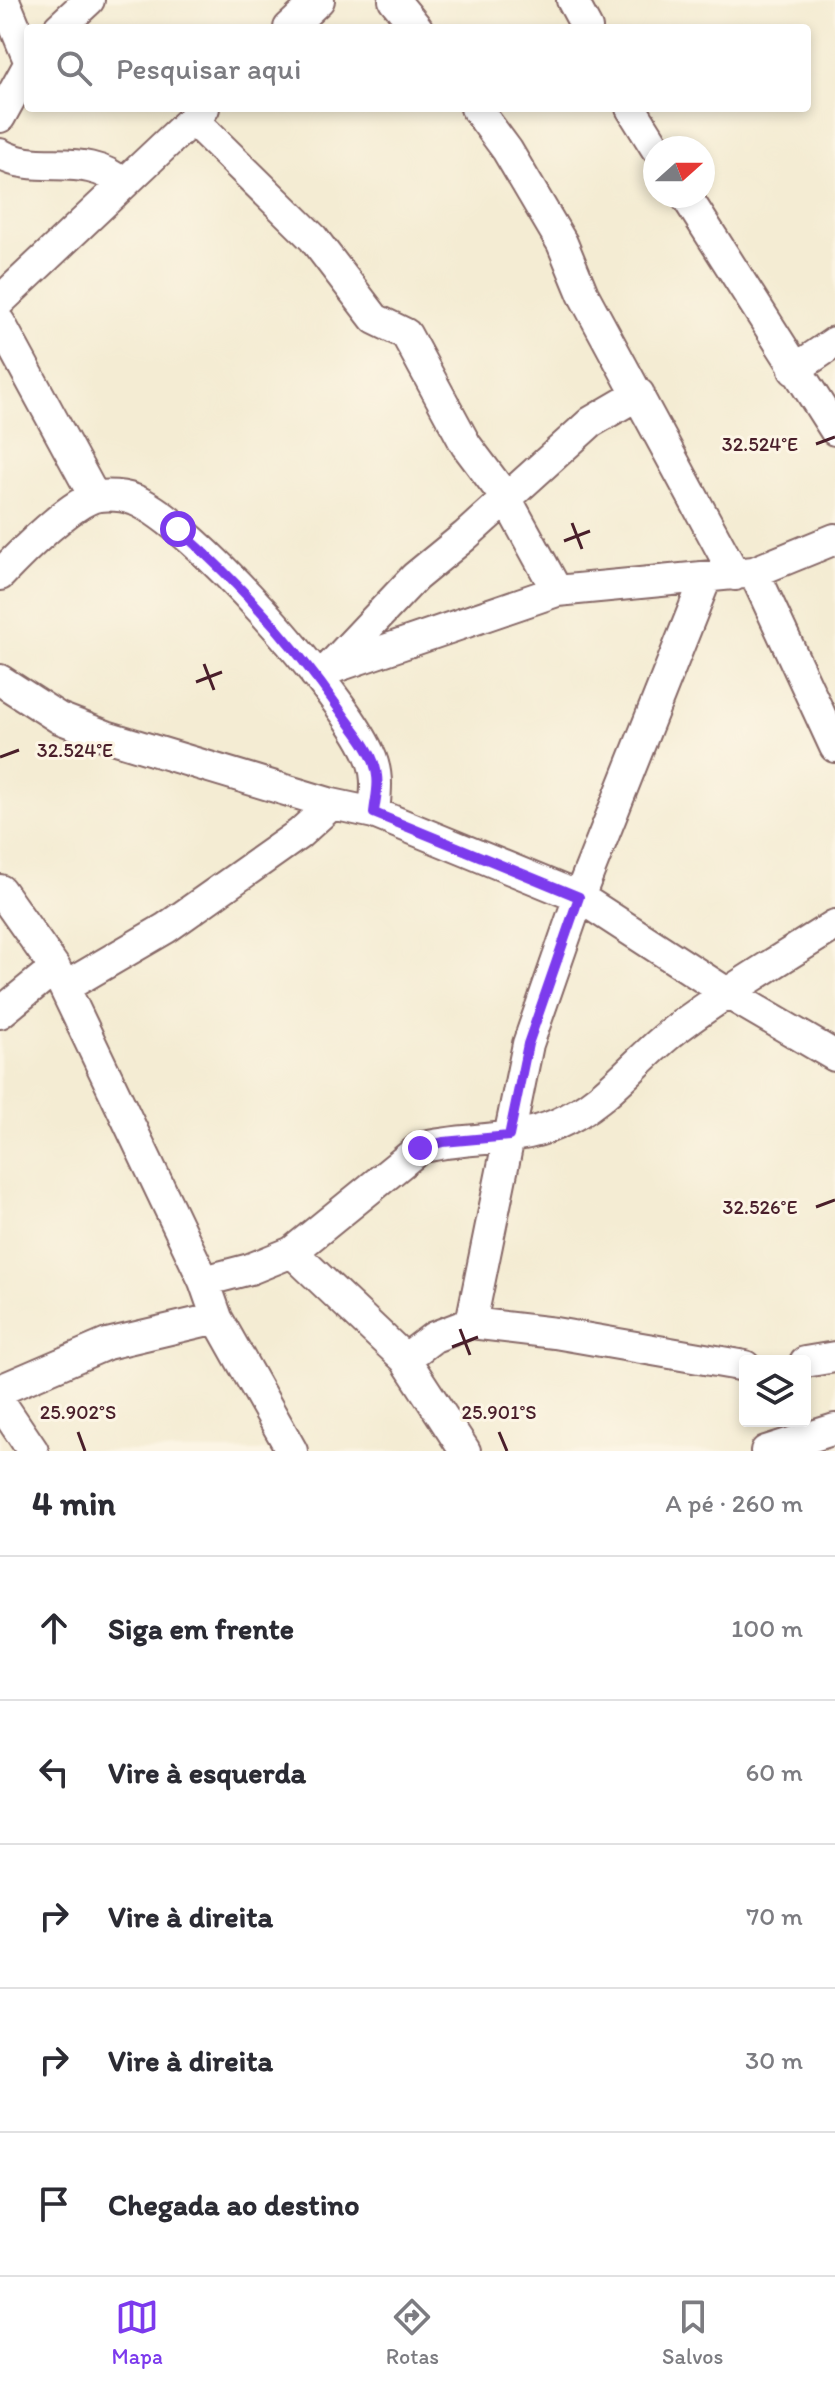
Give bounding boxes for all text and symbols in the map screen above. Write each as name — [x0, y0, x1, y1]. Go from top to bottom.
search box — [24, 24, 811, 112]
icon: search — [52, 46, 96, 90]
text: Pesquisar aqui — [116, 50, 301, 87]
north arrow — [643, 136, 715, 208]
text: 32.524°E — [722, 432, 798, 456]
route start — [160, 511, 196, 547]
text: 32.524°E — [37, 738, 113, 762]
route end — [402, 1130, 438, 1166]
text: 32.526°E — [723, 1195, 797, 1219]
map controls — [739, 1355, 811, 1427]
button: layers — [739, 1355, 811, 1427]
text: 25.902°S — [40, 1400, 116, 1424]
text: 25.901°S — [461, 1400, 537, 1424]
text: 4 min — [32, 1483, 116, 1524]
text: A pé · 260 m — [665, 1487, 803, 1519]
icon: ahead — [32, 1606, 76, 1650]
text: Siga em frente — [108, 1610, 294, 1647]
text: 100 m — [731, 1612, 803, 1644]
icon: left — [32, 1750, 76, 1794]
text: Vire à esquerda — [108, 1754, 306, 1791]
text: 60 m — [746, 1756, 803, 1788]
icon: right — [32, 1894, 76, 1938]
text: Vire à direita — [108, 1898, 273, 1935]
text: 70 m — [746, 1900, 803, 1932]
icon: right — [32, 2038, 76, 2082]
text: Vire à direita — [108, 2042, 273, 2079]
text: 30 m — [745, 2044, 803, 2076]
icon: arrive — [32, 2182, 76, 2226]
text: Chegada ao destino — [108, 2186, 360, 2223]
tab: Mapa — [112, 2295, 163, 2370]
tab: Rotas — [386, 2295, 439, 2370]
tab: Salvos — [662, 2295, 723, 2370]

